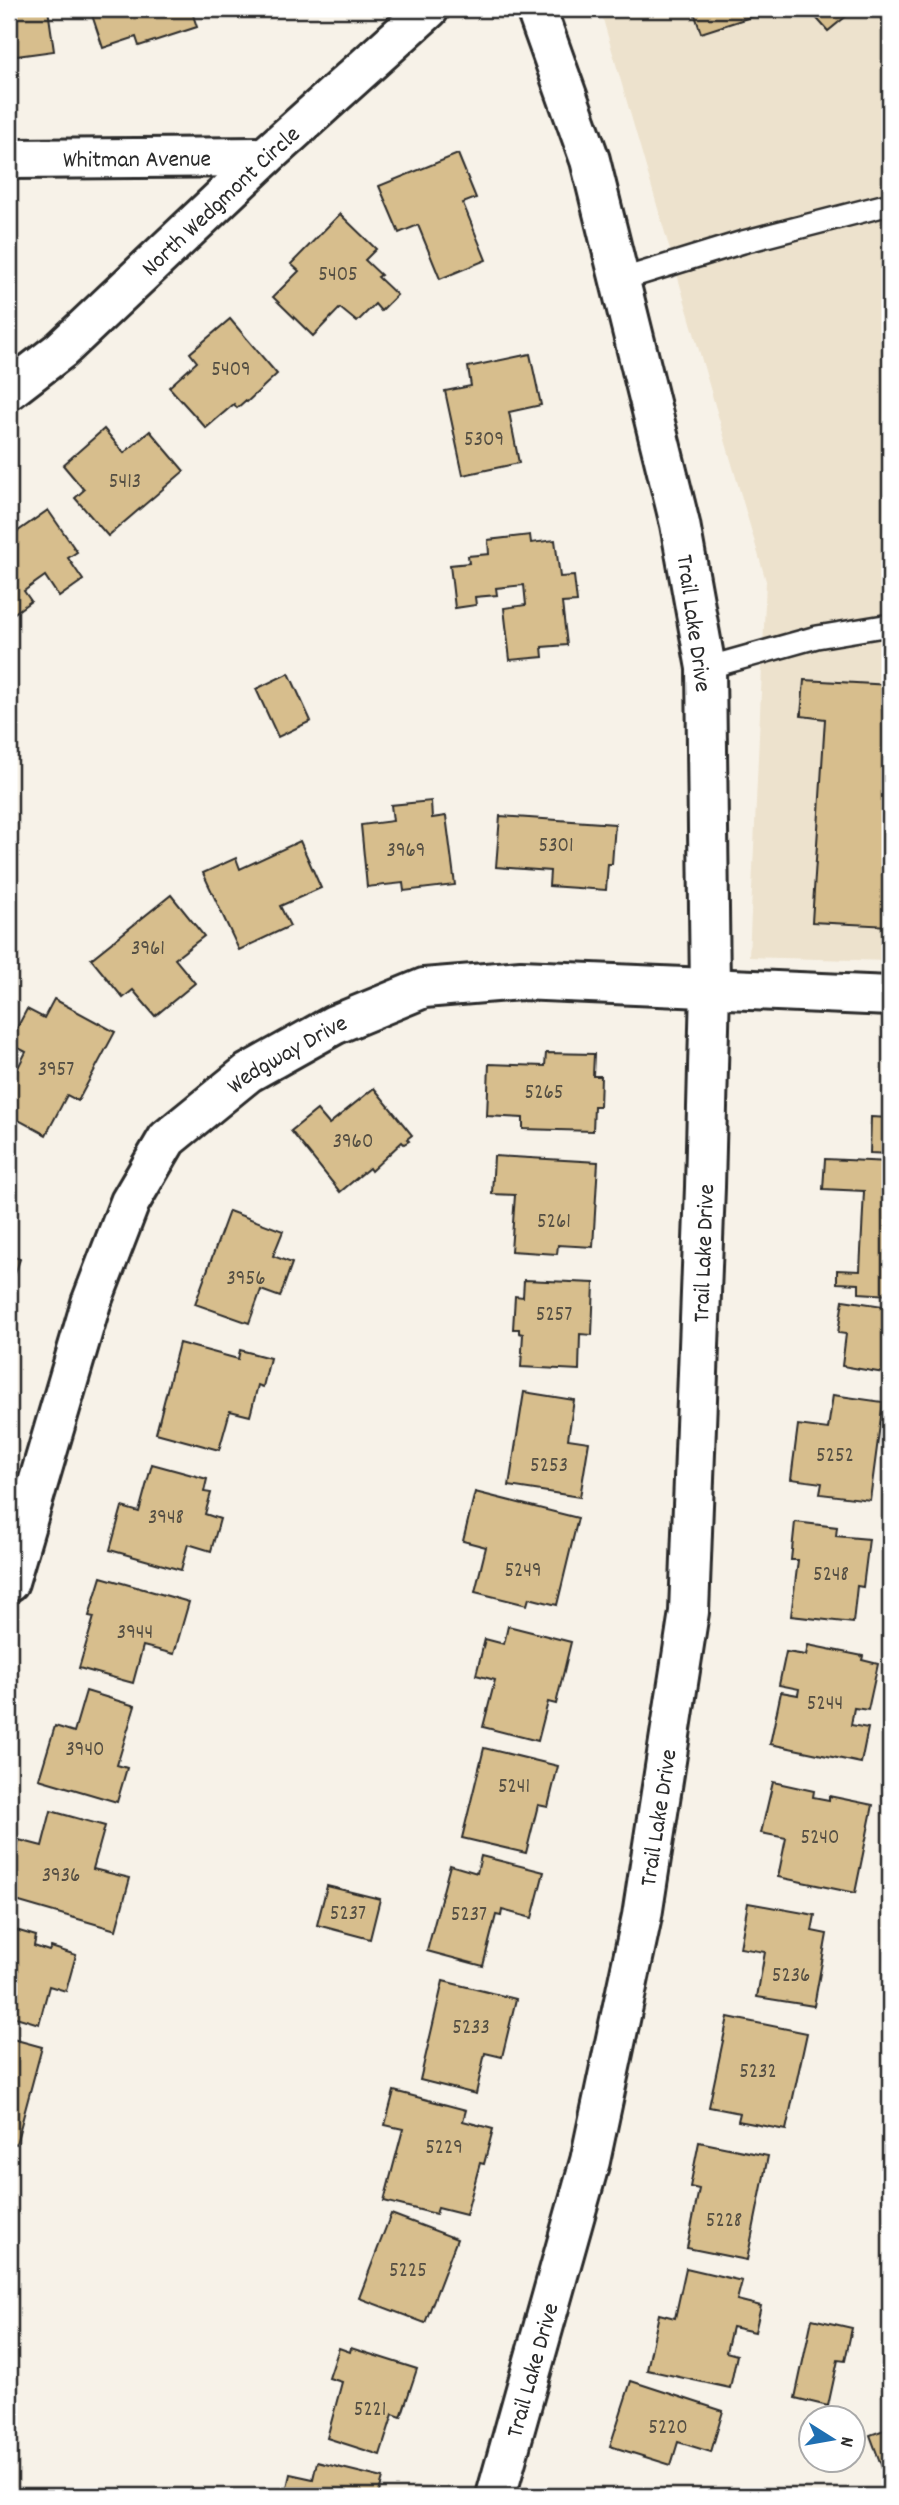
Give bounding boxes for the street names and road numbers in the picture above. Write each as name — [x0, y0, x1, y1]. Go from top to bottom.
street label: North Wedgmont Circle — [135, 119, 309, 285]
street label: Whitman Avenue — [63, 143, 211, 179]
street label: Trail Lake Drive — [666, 552, 719, 694]
street label: Wedgway Drive — [221, 1007, 353, 1104]
street label: Trail Lake Drive — [686, 1183, 725, 1323]
street label: Trail Lake Drive — [633, 1747, 688, 1889]
street label: Trail Lake Drive — [499, 2299, 569, 2442]

